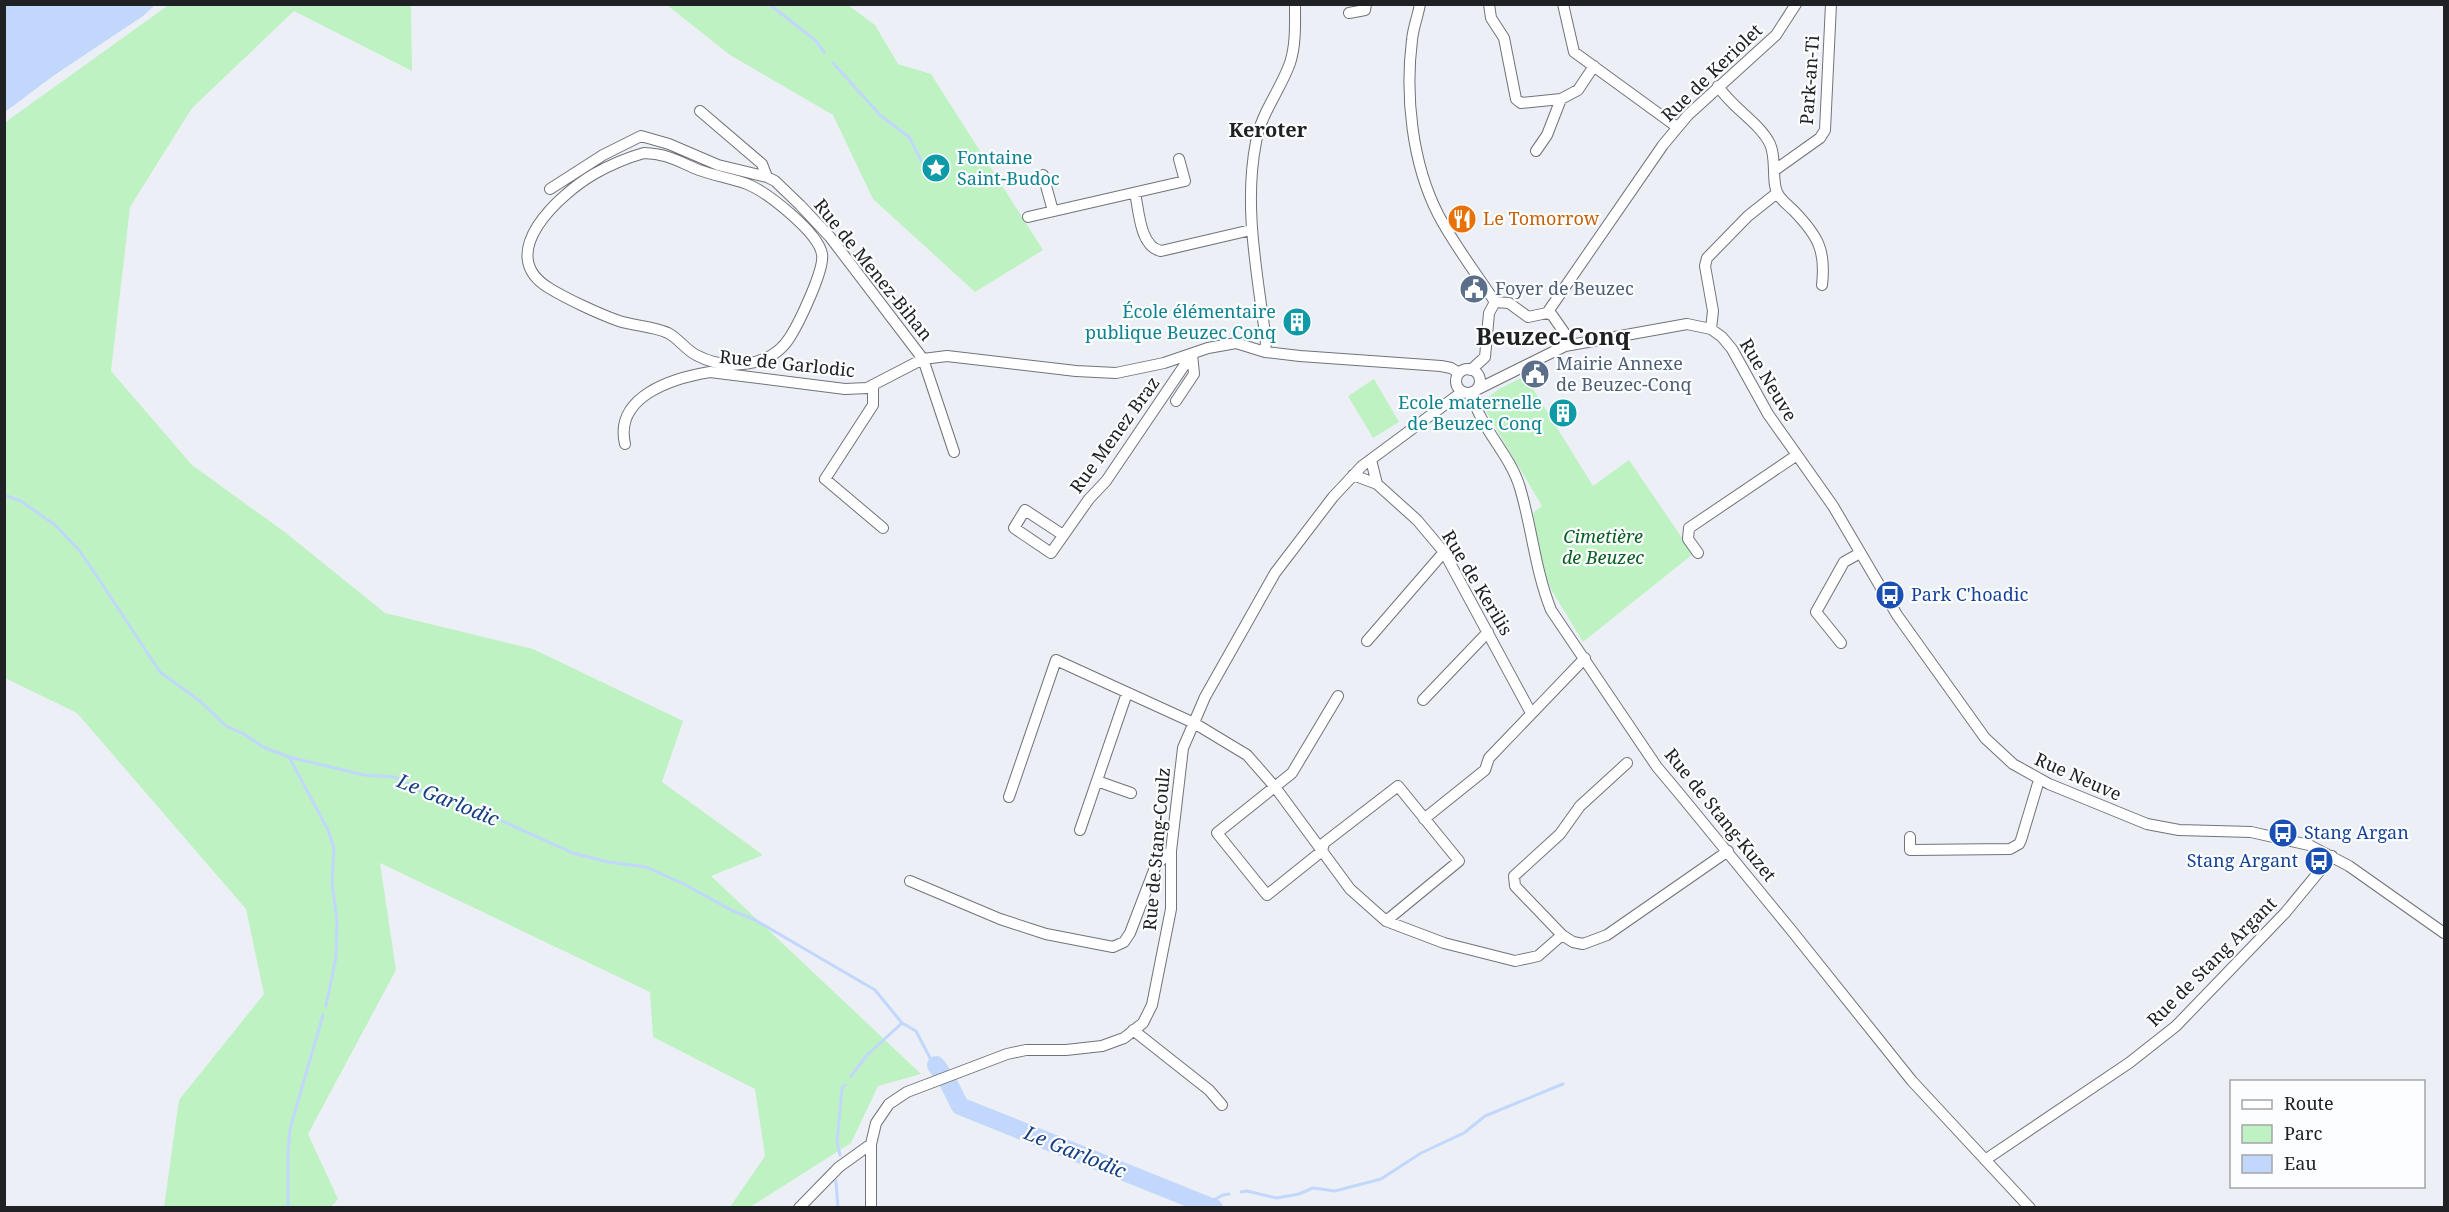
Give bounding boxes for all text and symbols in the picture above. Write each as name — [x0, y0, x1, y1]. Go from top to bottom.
street label: Rue de Keriolet — [1656, 18, 1767, 126]
street label: Park-an-Ti — [1794, 34, 1824, 126]
district label: Keroter — [1229, 116, 1308, 143]
place label: Fontaine Saint-Budoc — [957, 145, 1060, 190]
place icon: Fontaine Saint-Budoc — [920, 152, 952, 184]
street label: Rue de Menez-Bihan — [809, 193, 939, 346]
restaurant icon: Le Tomorrow — [1446, 203, 1478, 235]
place label: Le Tomorrow — [1483, 206, 1600, 230]
public building icon: Foyer de Beuzec — [1458, 273, 1490, 305]
place label: Foyer de Beuzec — [1495, 276, 1634, 300]
place label: École élémentaire publique Beuzec Conq — [1085, 299, 1276, 344]
building icon: École élémentaire publique Beuzec Conq — [1281, 306, 1313, 338]
district label: Beuzec-Conq — [1476, 319, 1631, 352]
street label: Rue Neuve — [1735, 334, 1803, 425]
street label: Rue de Garlodic — [718, 344, 856, 382]
place label: Mairie Annexe de Beuzec-Conq — [1556, 351, 1692, 396]
public building icon: Mairie Annexe de Beuzec-Conq — [1519, 358, 1551, 390]
street label: Rue Menez Braz — [1064, 371, 1165, 497]
place label: Ecole maternelle de Beuzec Conq — [1398, 390, 1542, 435]
building icon: Ecole maternelle de Beuzec Conq — [1547, 397, 1579, 429]
park label: Cimetière de Beuzec — [1562, 524, 1644, 569]
street label: Rue de Kerilis — [1437, 526, 1519, 639]
bus stop icon: Park C'hoadic — [1874, 579, 1906, 611]
place label: Park C'hoadic — [1911, 582, 2028, 606]
street label: Rue de Stang-Kuzet — [1660, 743, 1782, 886]
street label: Rue Neuve — [2031, 746, 2125, 806]
water label: Le Garlodic — [392, 766, 503, 832]
street label: Rue de Stang-Coulz — [1137, 766, 1175, 931]
bus stop icon: Stang Argan — [2267, 817, 2299, 849]
place label: Stang Argan — [2304, 820, 2409, 844]
bus stop icon: Stang Argant — [2303, 845, 2335, 877]
place label: Stang Argant — [2187, 848, 2298, 872]
street label: Rue de Stang Argant — [2141, 891, 2281, 1031]
legend — [2230, 1080, 2425, 1188]
text: Route — [2284, 1091, 2334, 1115]
water label: Le Garlodic — [1019, 1118, 1130, 1184]
text: Parc — [2284, 1121, 2322, 1145]
text: Eau — [2284, 1151, 2317, 1175]

